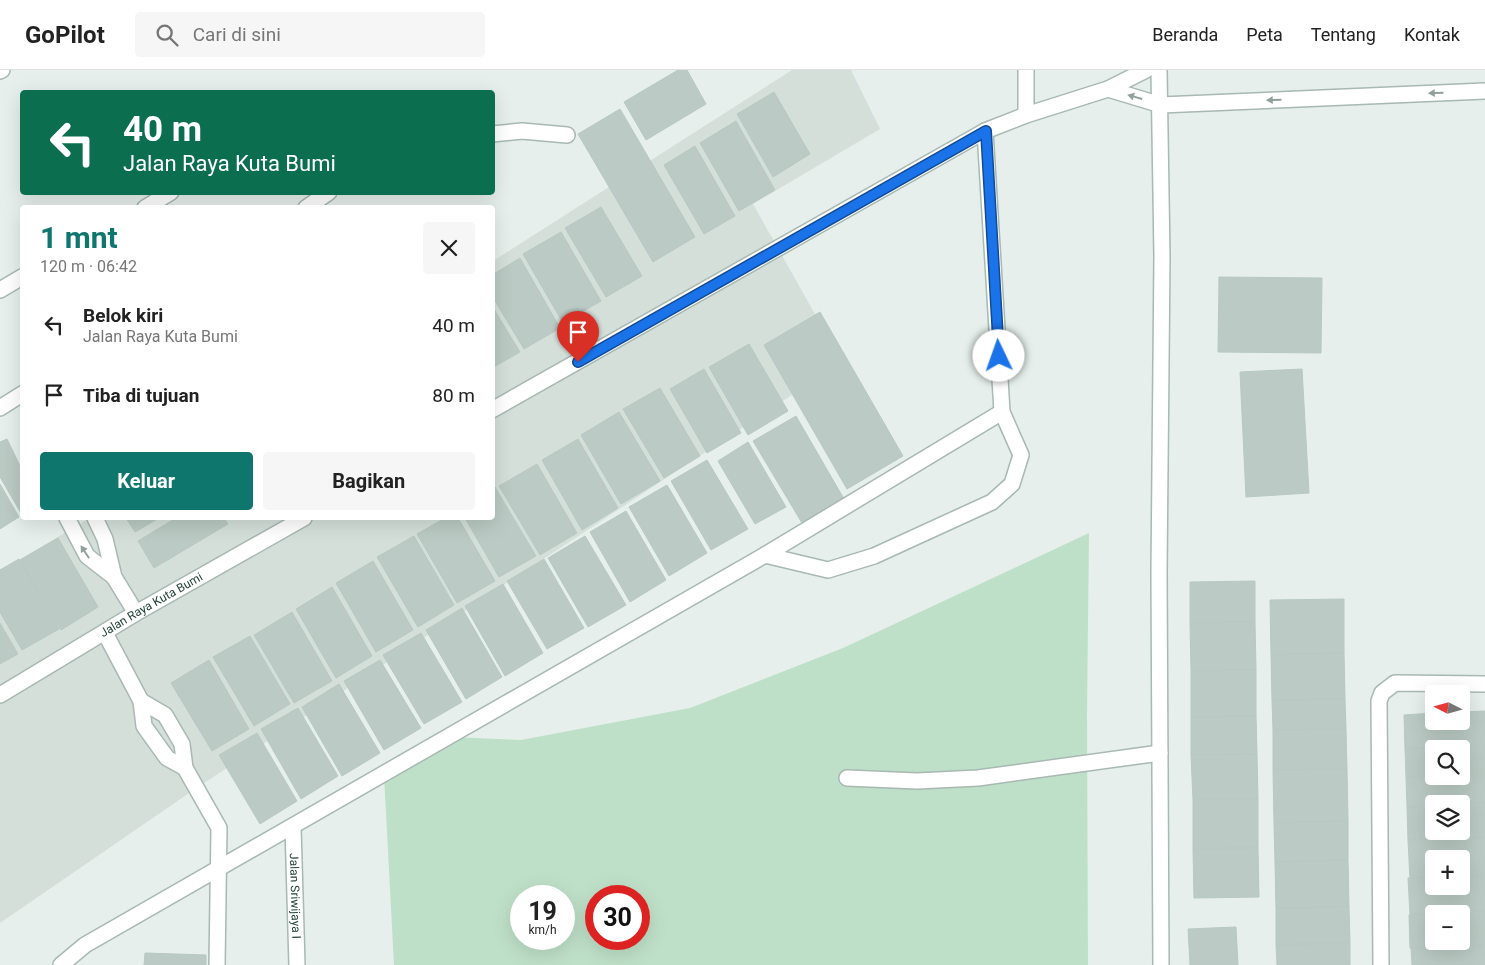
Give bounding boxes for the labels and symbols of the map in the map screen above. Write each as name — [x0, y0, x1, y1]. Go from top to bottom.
one-way arrow — [1428, 89, 1444, 97]
one-way arrow — [1127, 93, 1142, 101]
one-way arrow — [1266, 96, 1282, 104]
pin — [557, 311, 599, 362]
position arrow — [972, 329, 1024, 381]
one-way arrow — [81, 545, 90, 558]
street label: Jalan Raya Kuta Bumi — [97, 570, 205, 640]
north arrow — [1425, 685, 1470, 730]
street label: Jalan Sriwijaya I — [287, 853, 303, 939]
speed limit sign: 30 — [585, 885, 650, 950]

